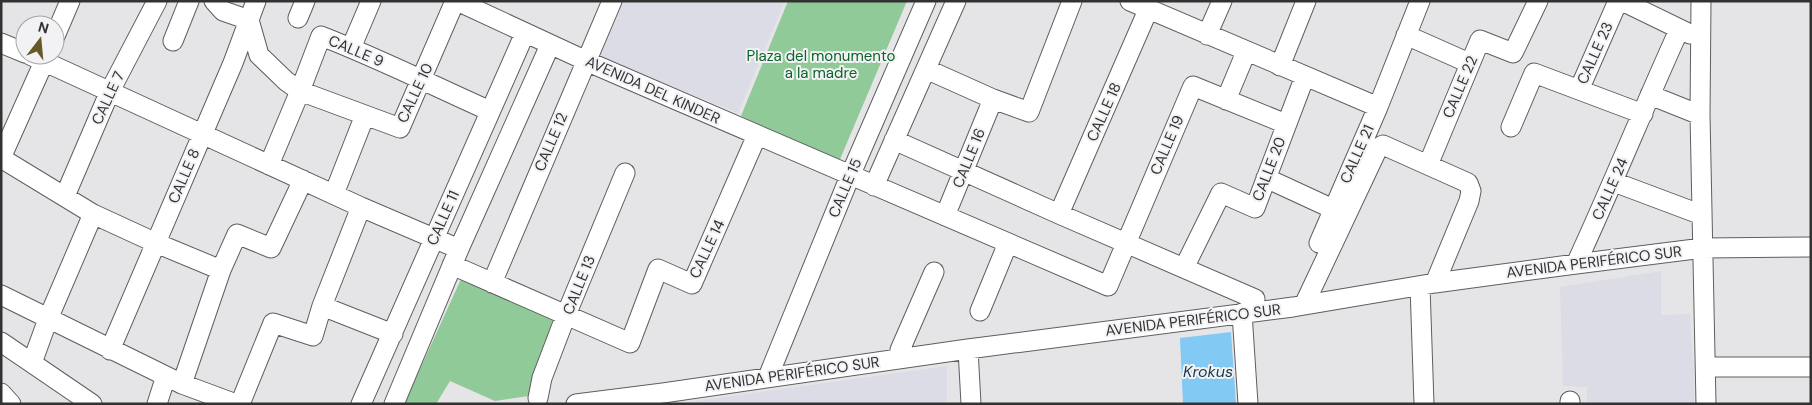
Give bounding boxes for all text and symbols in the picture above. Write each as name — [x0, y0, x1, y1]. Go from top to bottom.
north arrow — [15, 15, 65, 65]
text: N — [36, 17, 51, 38]
street label: CALLE 23 — [1572, 19, 1618, 87]
street label: CALLE 9 — [325, 30, 387, 72]
park label: Plaza del monumento a la madre — [746, 46, 896, 83]
street label: AVENIDA DEL KINDER — [582, 51, 724, 129]
street label: CALLE 22 — [1438, 53, 1482, 121]
street label: CALLE 10 — [392, 60, 438, 126]
street label: CALLE 7 — [87, 68, 129, 128]
street label: CALLE 18 — [1082, 79, 1126, 145]
street label: CALLE 12 — [530, 110, 572, 174]
street label: CALLE 19 — [1146, 112, 1188, 178]
street label: CALLE 21 — [1335, 122, 1379, 186]
street label: CALLE 16 — [948, 125, 990, 191]
street label: CALLE 20 — [1248, 134, 1290, 204]
street label: CALLE 8 — [163, 145, 205, 207]
street label: CALLE 15 — [824, 155, 866, 221]
street label: CALLE 24 — [1587, 155, 1633, 223]
street label: CALLE 11 — [422, 187, 464, 249]
street label: CALLE 14 — [685, 216, 729, 282]
street label: AVENIDA PERIFÉRICO SUR — [1505, 241, 1683, 283]
street label: CALLE 13 — [558, 252, 600, 318]
street label: AVENIDA PERIFÉRICO SUR — [1104, 299, 1282, 341]
street label: AVENIDA PERIFÉRICO SUR — [703, 352, 881, 396]
water label: Krokus — [1183, 361, 1233, 382]

